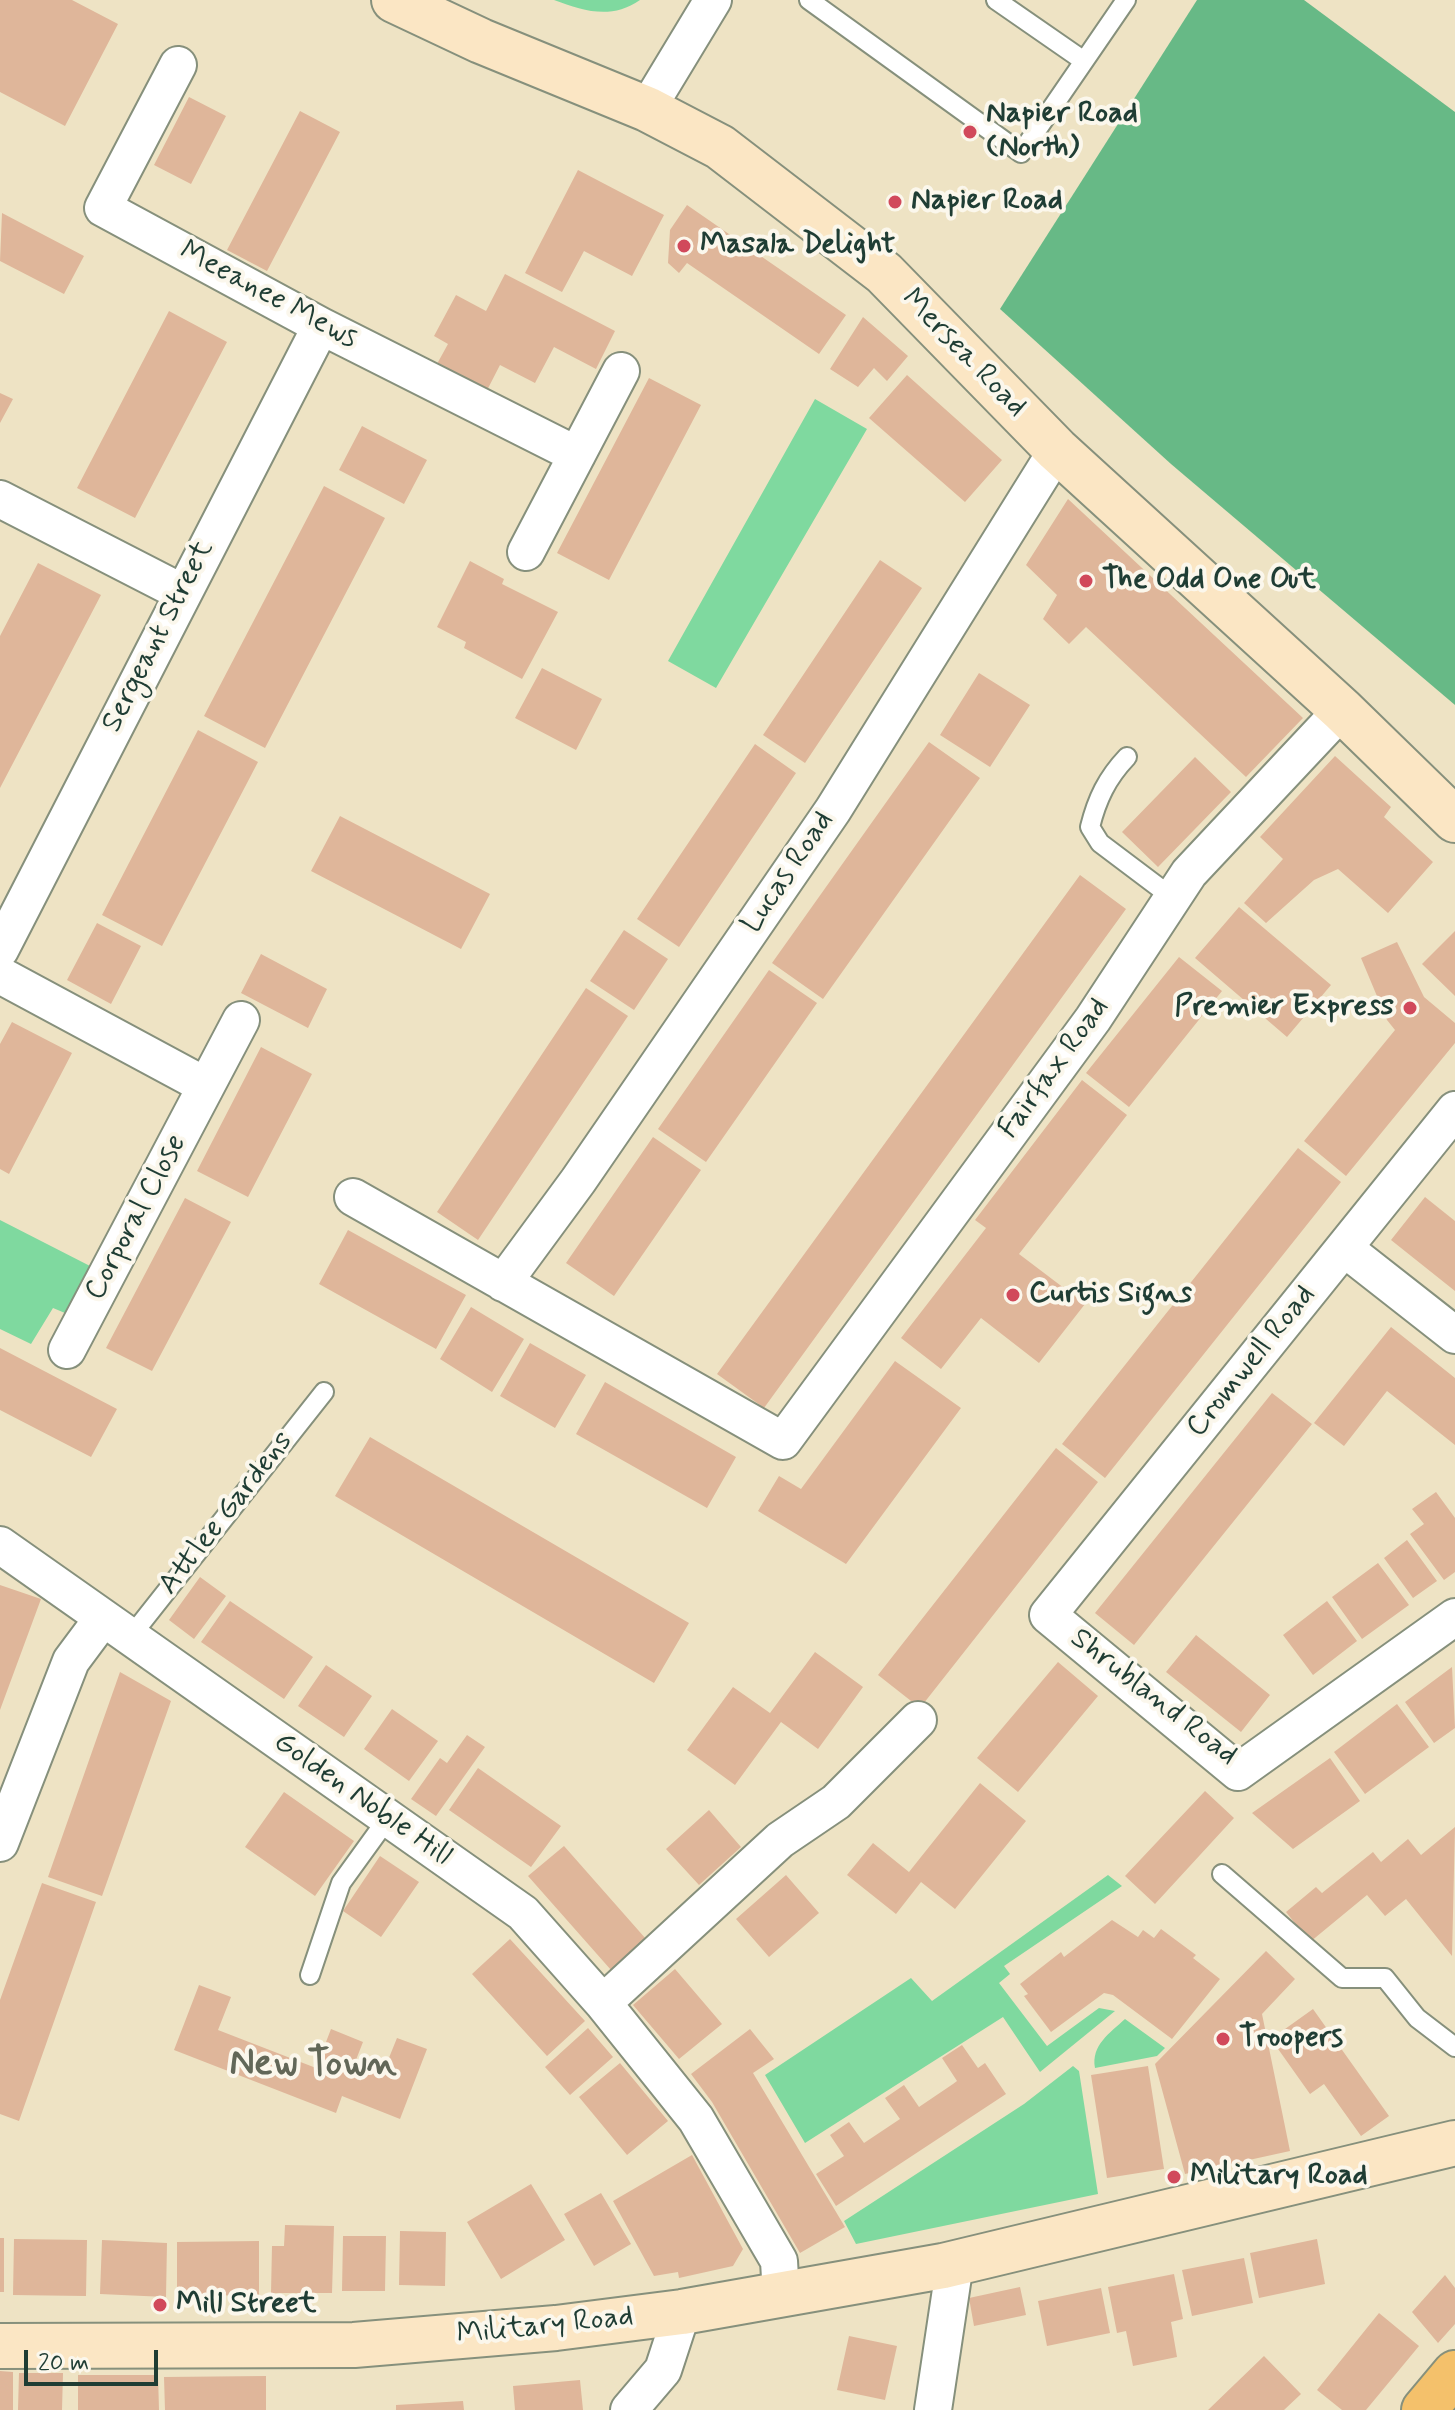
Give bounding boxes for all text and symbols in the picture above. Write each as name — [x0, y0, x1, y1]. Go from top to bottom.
place label: Napier Road (North) — [986, 97, 1138, 168]
marker: Napier Road (North) — [961, 123, 979, 141]
place label: Napier Road — [911, 184, 1063, 220]
marker: Napier Road — [886, 193, 904, 211]
place label: Masala Delight — [700, 228, 895, 264]
street label: Meeanee Mews — [173, 234, 363, 358]
marker: Masala Delight — [675, 237, 693, 255]
street label: Mersea Road — [893, 282, 1033, 426]
street label: Sergeant Street — [95, 535, 223, 739]
place label: The Odd One Out — [1102, 563, 1316, 599]
marker: The Odd One Out — [1077, 572, 1095, 590]
street label: Lucas Road — [735, 805, 843, 941]
place label: Premier Express — [1174, 990, 1394, 1026]
street label: Fairfax Road — [992, 992, 1118, 1146]
marker: Premier Express — [1401, 999, 1419, 1017]
street label: Corporal Close — [78, 1129, 196, 1307]
place label: Curtis Signs — [1029, 1277, 1192, 1313]
street label: Cromwell Road — [1180, 1279, 1324, 1445]
marker: Curtis Signs — [1004, 1286, 1022, 1304]
street label: Attlee Gardens — [152, 1425, 302, 1603]
street label: Shrubland Road — [1062, 1622, 1244, 1774]
street label: Golden Noble Hill — [266, 1725, 458, 1875]
place label: Troopers — [1239, 2021, 1343, 2057]
marker: Troopers — [1214, 2030, 1232, 2048]
district label: New Town — [229, 2043, 397, 2089]
place label: Military Road — [1190, 2159, 1368, 2195]
marker: Military Road — [1165, 2168, 1183, 2186]
place label: Mill Street — [176, 2287, 316, 2323]
marker: Mill Street — [151, 2296, 169, 2314]
street label: Military Road — [455, 2300, 635, 2354]
scale bar — [28, 2334, 162, 2384]
text: 20 m — [38, 2348, 89, 2379]

